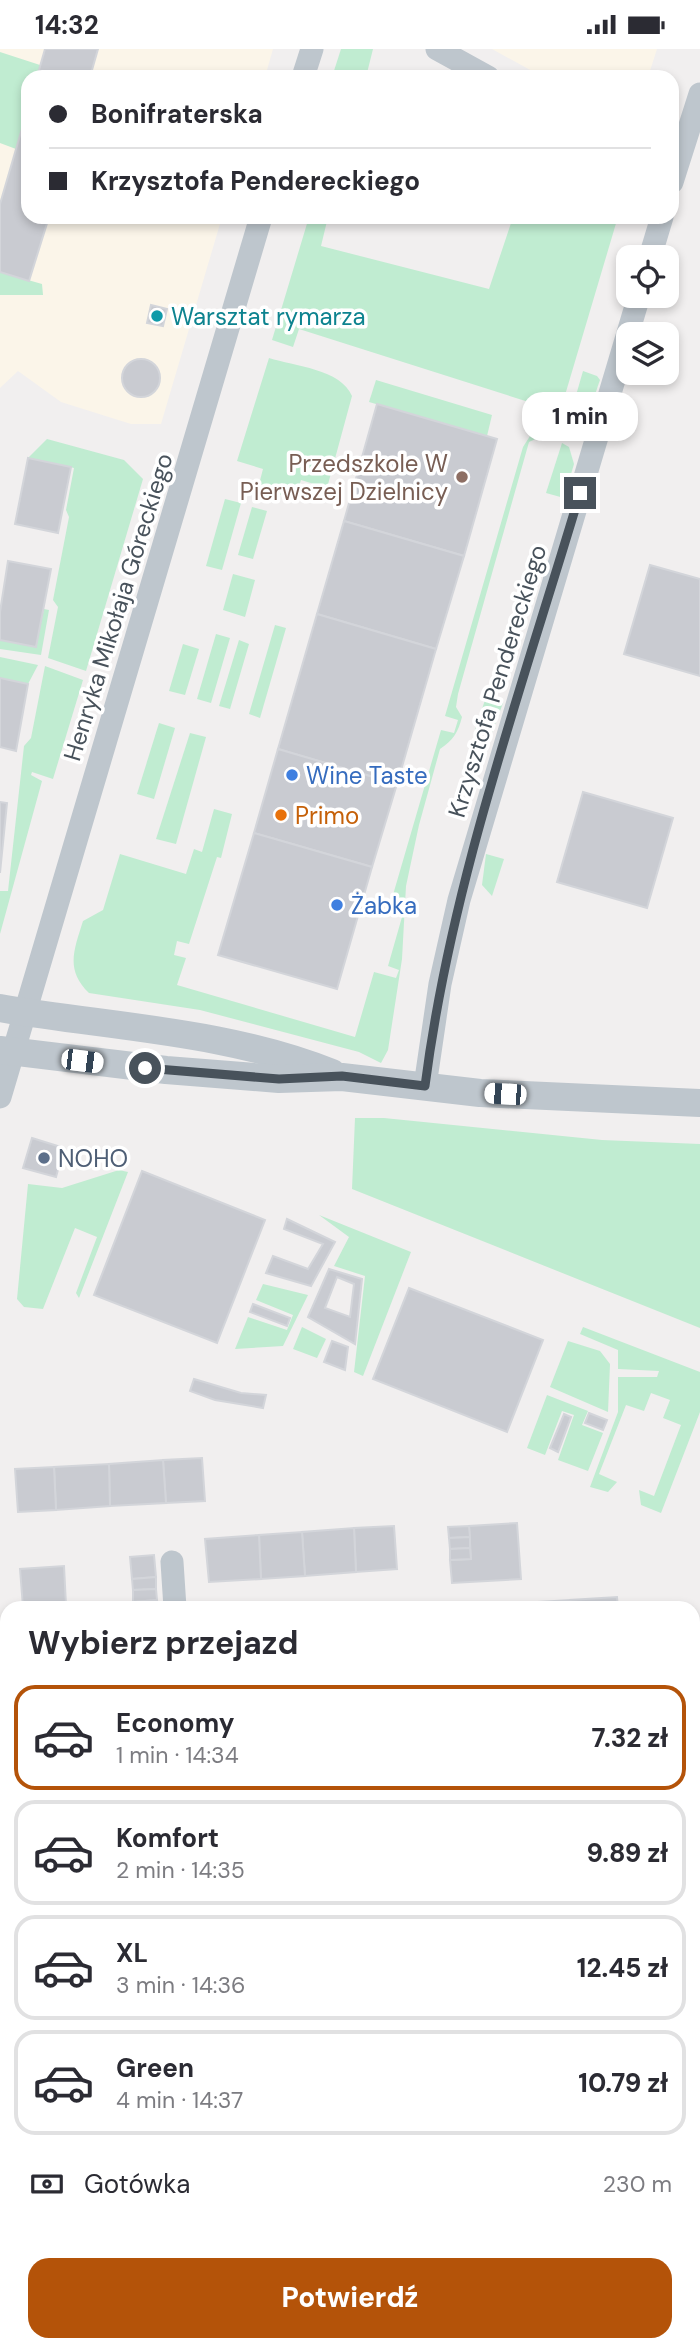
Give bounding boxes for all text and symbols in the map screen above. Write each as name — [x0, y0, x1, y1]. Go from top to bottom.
text: 14:32 — [35, 8, 99, 42]
text: Bonifraterska — [91, 97, 263, 131]
text: Krzysztofa Pendereckiego — [91, 164, 420, 198]
map controls — [616, 245, 679, 385]
button: locate — [616, 245, 679, 308]
place label: Warsztat rymarza — [171, 301, 366, 332]
marker: Warsztat rymarza — [149, 308, 165, 324]
button: layers — [616, 322, 679, 385]
callout: 1 min — [522, 391, 638, 441]
text: 1 min — [552, 401, 608, 431]
place label: Przedszkole W Pierwszej Dzielnicy — [240, 448, 448, 507]
street label: Henryka Mikołaja Góreckiego — [56, 449, 180, 765]
marker: Przedszkole W Pierwszej Dzielnicy — [454, 469, 470, 485]
route end — [564, 477, 596, 509]
street label: Krzysztofa Pendereckiego — [441, 541, 553, 821]
place label: Wine Taste — [306, 760, 428, 791]
marker: Wine Taste — [284, 767, 300, 783]
place label: Primo — [295, 800, 359, 831]
marker: Primo — [273, 807, 289, 823]
place label: Żabka — [351, 890, 417, 921]
marker: Żabka — [329, 897, 345, 913]
car — [60, 1048, 105, 1074]
route start — [129, 1052, 161, 1084]
car — [484, 1082, 527, 1106]
place label: NOHO — [58, 1143, 128, 1174]
marker: NOHO — [36, 1150, 52, 1166]
text: Wybierz przejazd — [28, 1622, 298, 1664]
icon: car — [32, 1706, 95, 1769]
text: Economy — [116, 1706, 234, 1740]
text: 7.32 zł — [592, 1721, 668, 1755]
text: 1 min · 14:34 — [116, 1740, 239, 1770]
icon: car — [32, 1821, 95, 1884]
text: Komfort — [116, 1821, 219, 1855]
text: 9.89 zł — [587, 1836, 668, 1870]
text: 2 min · 14:35 — [116, 1855, 245, 1885]
icon: car — [32, 1936, 95, 1999]
text: XL — [116, 1936, 148, 1970]
text: 12.45 zł — [577, 1951, 668, 1985]
text: 3 min · 14:36 — [116, 1970, 246, 2000]
icon: car — [32, 2051, 95, 2114]
text: Green — [116, 2051, 194, 2085]
text: 10.79 zł — [578, 2066, 668, 2100]
text: 4 min · 14:37 — [116, 2085, 243, 2115]
icon: cash — [28, 2165, 66, 2203]
text: Gotówka — [84, 2167, 190, 2201]
text: 230 m — [603, 2169, 672, 2199]
button: Potwierdź — [28, 2258, 672, 2338]

